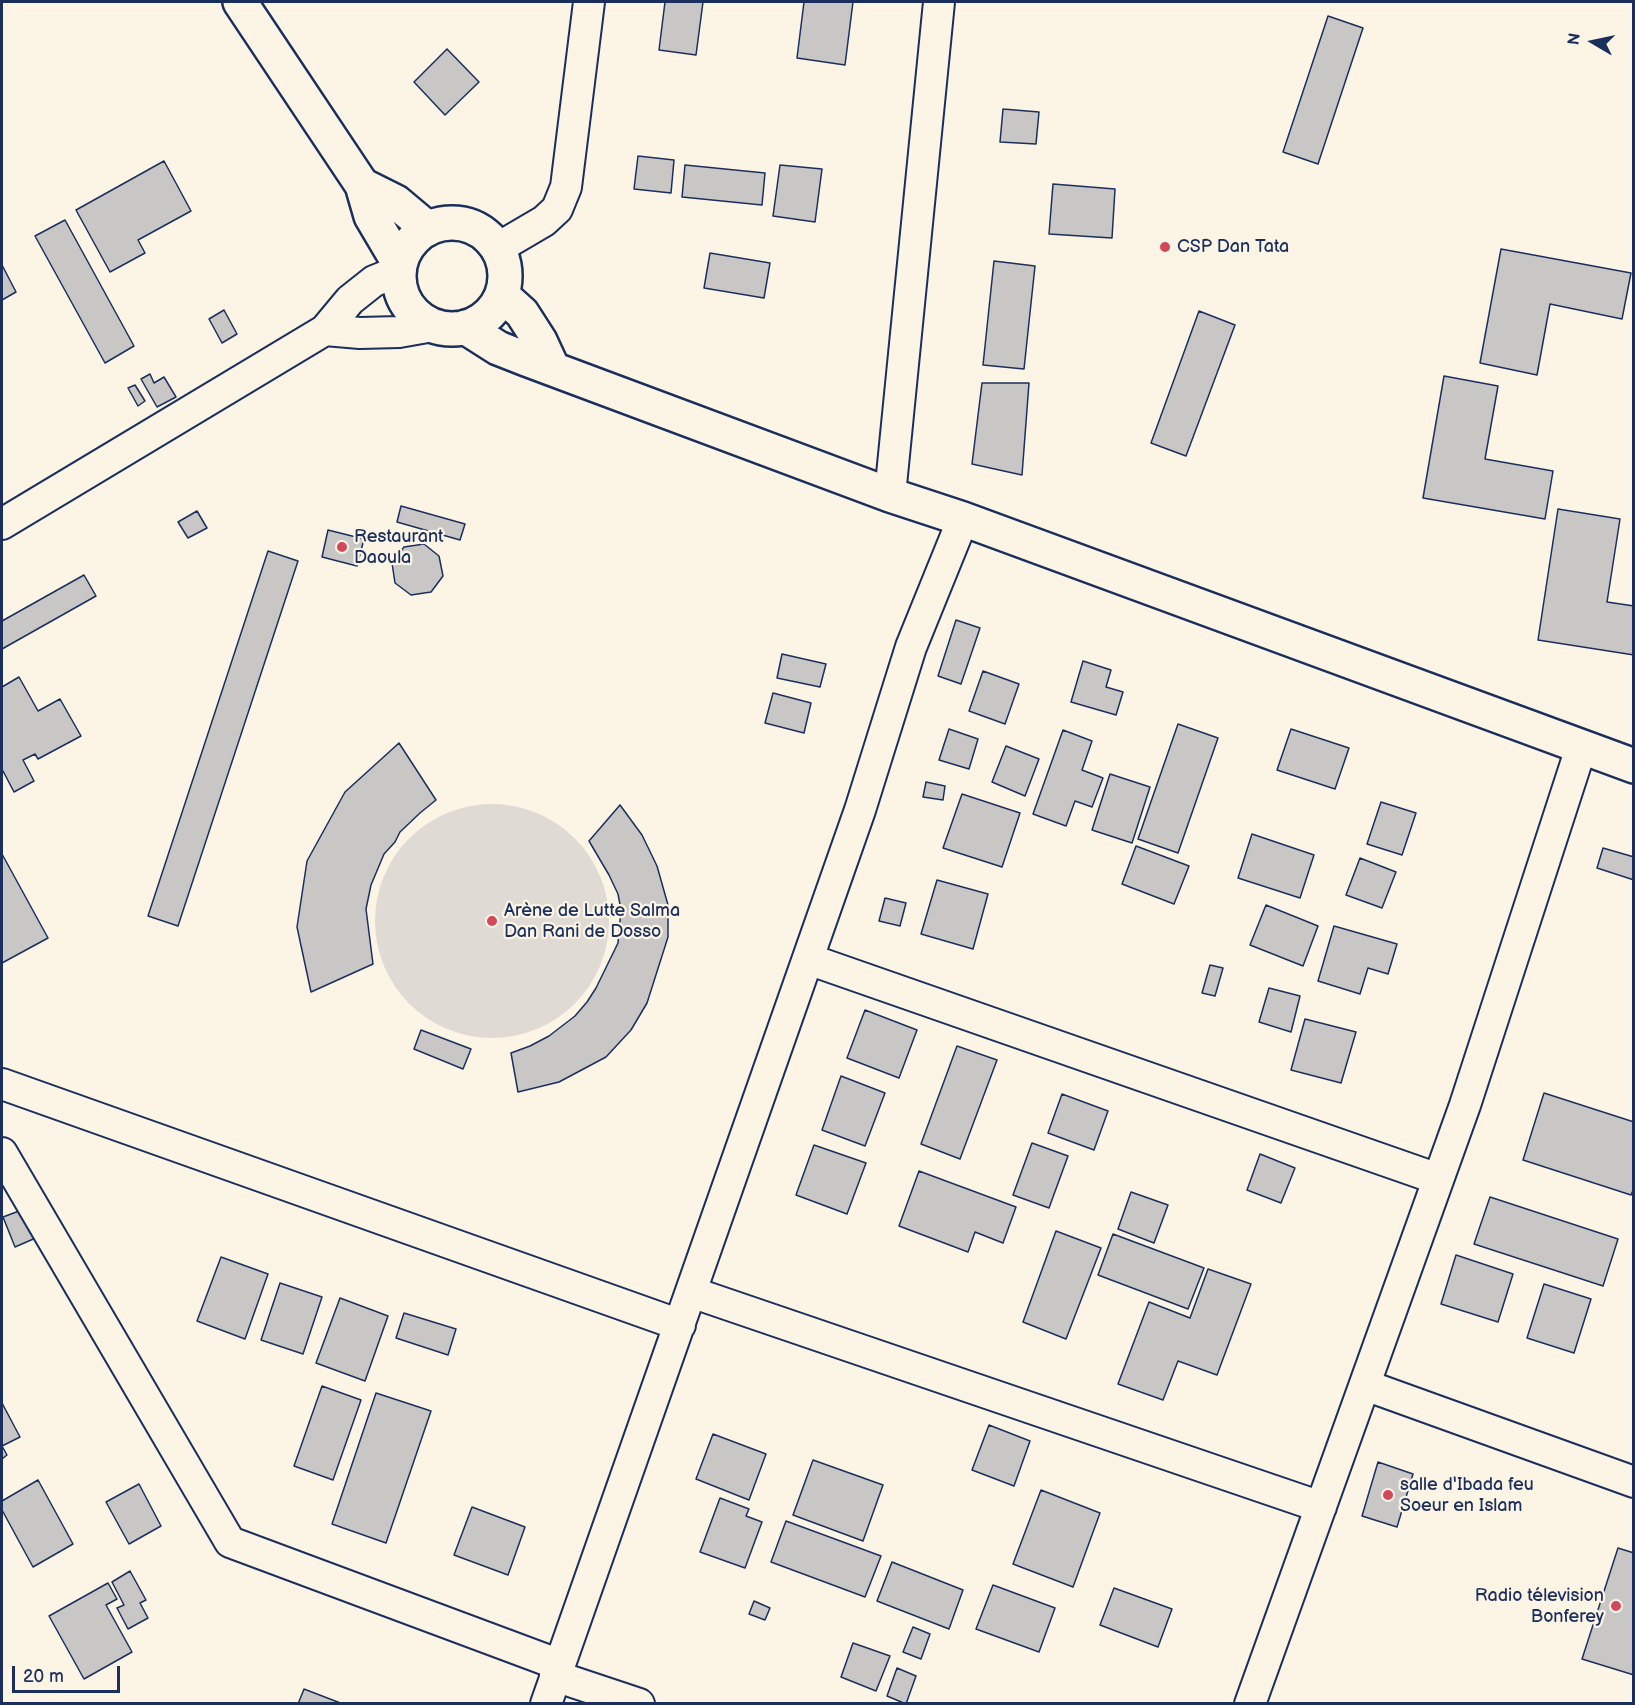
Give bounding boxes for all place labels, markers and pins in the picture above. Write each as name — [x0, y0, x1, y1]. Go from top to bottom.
place label: CSP Dan Tata — [1177, 236, 1289, 258]
marker: CSP Dan Tata — [1158, 240, 1172, 254]
place label: Restaurant Daoula — [354, 526, 444, 568]
marker: Restaurant Daoula — [335, 540, 349, 554]
place label: Arène de Lutte Salma Dan Rani de Dosso — [504, 900, 680, 942]
marker: Arène de Lutte Salma Dan Rani de Dosso — [485, 914, 499, 928]
place label: salle d'Ibada feu Soeur en Islam — [1400, 1474, 1534, 1516]
marker: salle d'Ibada feu Soeur en Islam — [1381, 1488, 1395, 1502]
place label: Radio télevision Bonferey — [1475, 1585, 1604, 1628]
marker: Radio télevision Bonferey — [1609, 1599, 1623, 1613]

